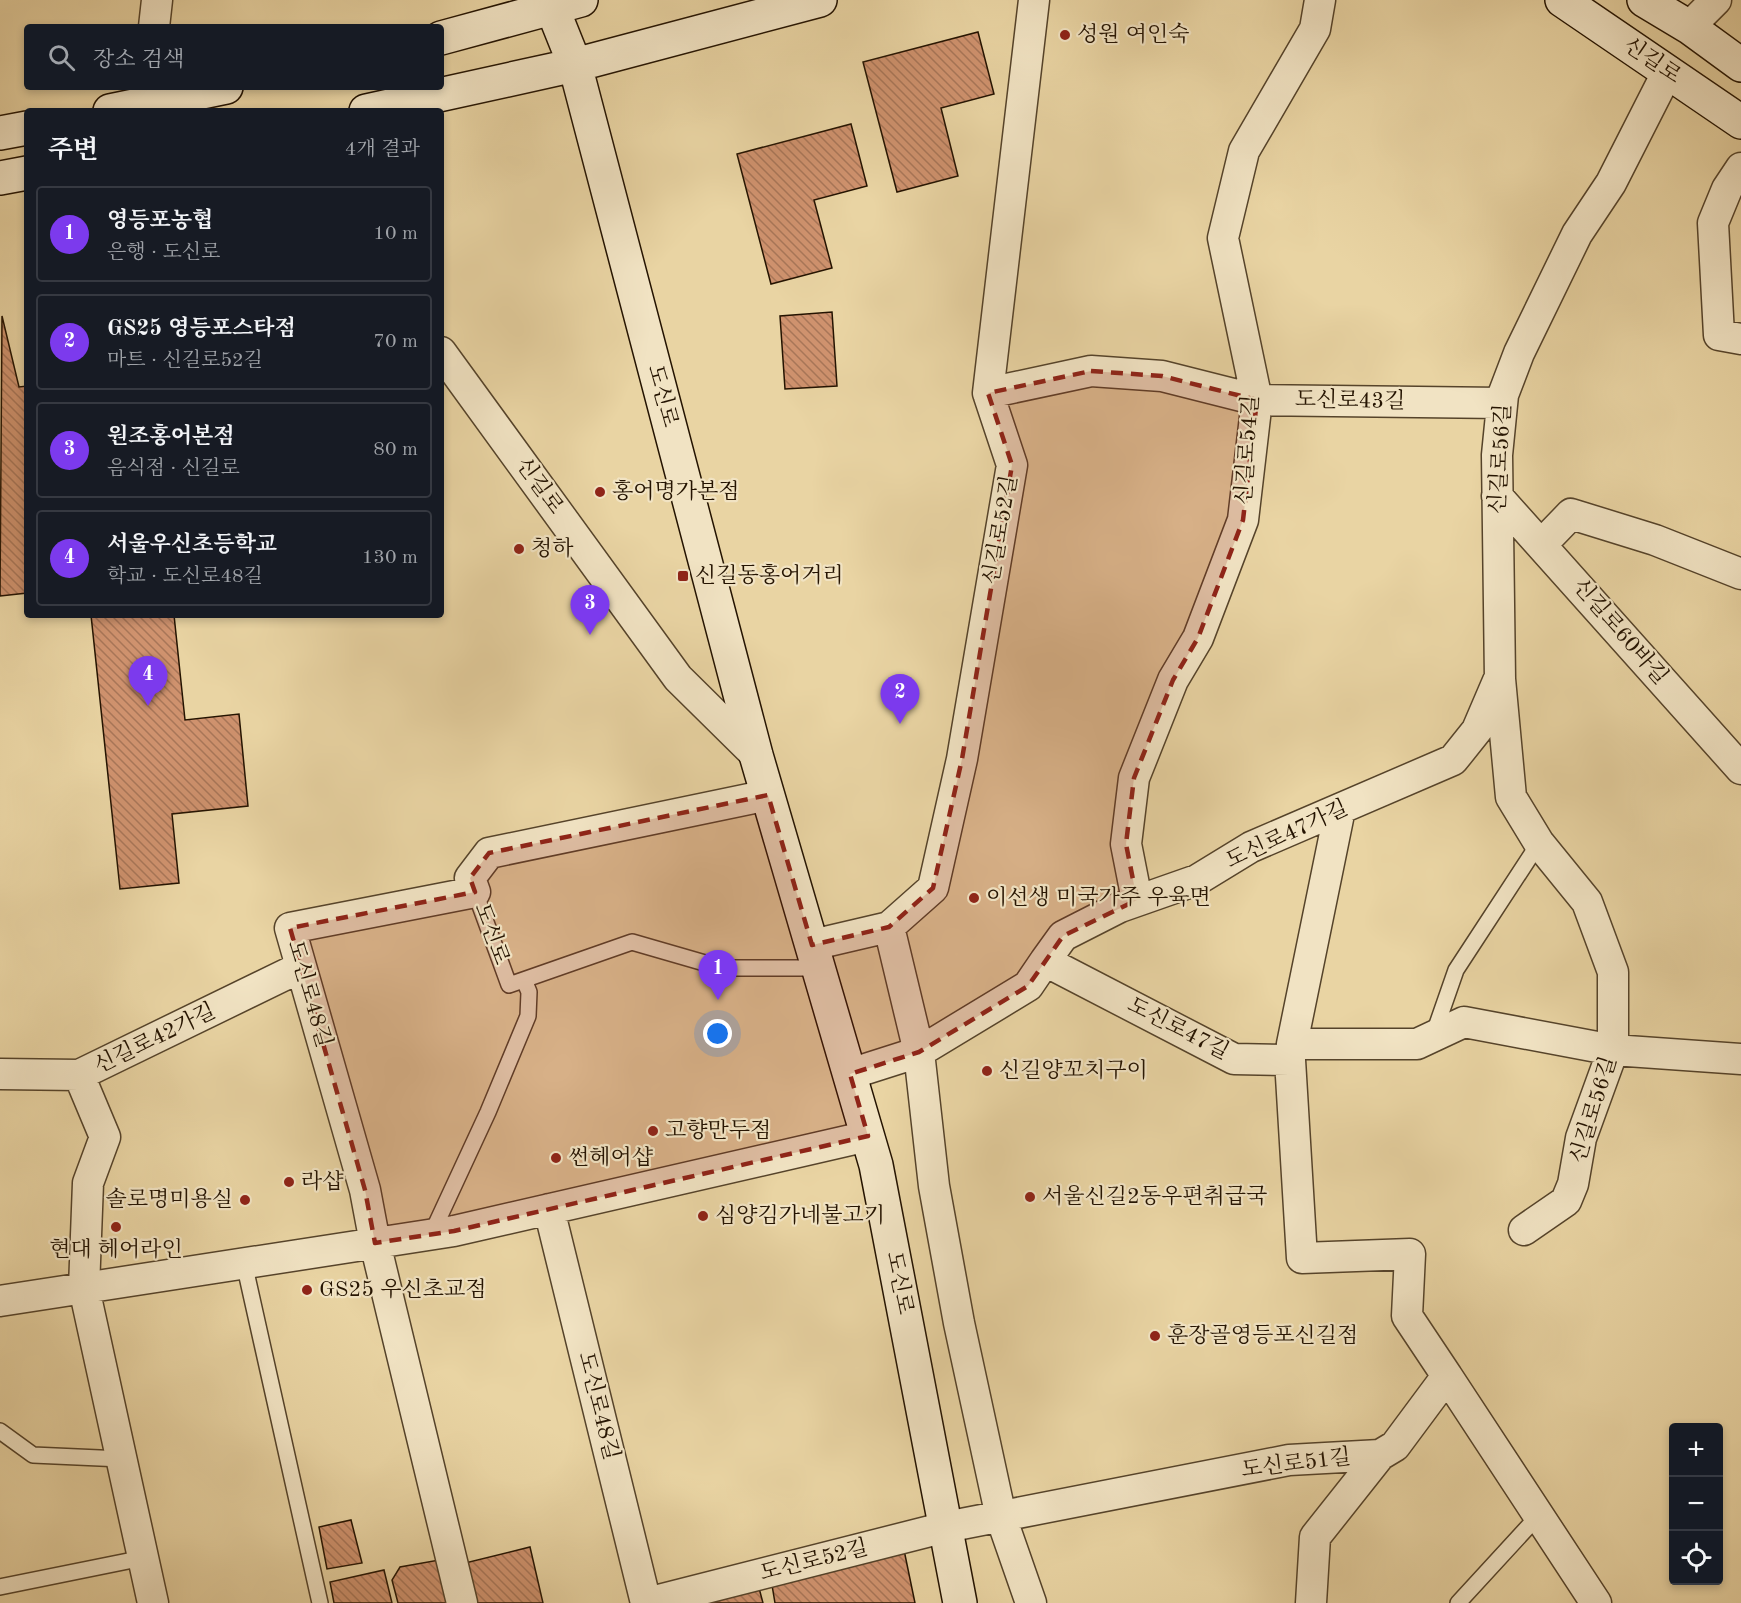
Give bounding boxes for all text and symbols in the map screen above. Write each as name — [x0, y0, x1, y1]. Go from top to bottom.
place label: 성원 여인숙 — [1077, 22, 1189, 46]
search box — [24, 24, 444, 90]
marker: 성원 여인숙 — [1058, 28, 1072, 42]
street label: 신길로 — [1619, 33, 1685, 88]
icon: search — [45, 41, 78, 74]
text: 장소 검색 — [93, 49, 184, 71]
text: 주변 — [48, 138, 98, 164]
text: 4개 결과 — [345, 140, 420, 160]
text: 영등포농협 — [107, 210, 213, 232]
text: 1 — [64, 224, 75, 244]
text: 10 m — [373, 224, 418, 244]
text: 은행 · 도신로 — [107, 243, 220, 263]
text: GS25 영등포스타점 — [107, 318, 296, 340]
text: 2 — [64, 332, 75, 352]
text: 70 m — [373, 332, 418, 352]
text: 마트 · 신길로52길 — [107, 351, 263, 371]
street label: 도신로 — [643, 362, 682, 430]
street label: 도신로43길 — [1295, 388, 1405, 413]
street label: 신길로54길 — [1232, 394, 1263, 506]
street label: 신길로56길 — [1486, 403, 1515, 515]
text: 원조홍어본점 — [107, 426, 235, 448]
text: 3 — [64, 440, 75, 460]
text: 80 m — [373, 440, 418, 460]
street label: 신길로 — [511, 453, 567, 518]
text: 음식점 · 신길로 — [107, 459, 240, 479]
street label: 신길로52길 — [980, 473, 1021, 586]
place label: 홍어명가본점 — [612, 479, 740, 503]
marker: 홍어명가본점 — [593, 485, 607, 499]
text: 서울우신초등학교 — [107, 534, 277, 556]
place label: 청하 — [531, 537, 574, 560]
marker: 청하 — [512, 542, 526, 556]
text: 4 — [64, 548, 75, 568]
text: 130 m — [362, 548, 418, 568]
place label: 신길동홍어거리 — [695, 563, 844, 587]
text: 학교 · 도신로48길 — [107, 567, 263, 587]
marker: 신길동홍어거리 — [676, 569, 690, 583]
street label: 신길로60바길 — [1568, 574, 1672, 689]
pin: 3 — [570, 586, 610, 635]
pin: 4 — [128, 656, 168, 706]
pin: 2 — [880, 674, 920, 724]
street label: 도신로47가길 — [1222, 796, 1351, 873]
place label: 이선생 미국가주 우육면 — [986, 886, 1211, 909]
marker: 이선생 미국가주 우육면 — [967, 891, 981, 905]
street label: 도신로 — [470, 900, 513, 968]
street label: 도신로48길 — [283, 938, 336, 1050]
pin: 1 — [698, 950, 738, 1000]
street label: 도신로47길 — [1124, 993, 1233, 1064]
street label: 신길로42가길 — [91, 999, 219, 1078]
your location — [703, 1019, 732, 1048]
street label: 신길로56길 — [1566, 1054, 1621, 1166]
place label: 신길양꼬치구이 — [999, 1059, 1148, 1082]
marker: 신길양꼬치구이 — [980, 1064, 994, 1078]
place label: 고향만두점 — [665, 1119, 771, 1142]
marker: 고향만두점 — [646, 1124, 660, 1138]
place label: 썬헤어샵 — [568, 1146, 654, 1169]
marker: 썬헤어샵 — [549, 1151, 563, 1165]
place label: 라샵 — [301, 1170, 344, 1193]
marker: 라샵 — [282, 1175, 296, 1189]
place label: 서울신길2동우편취급국 — [1042, 1185, 1267, 1208]
place label: 솔로명미용실 — [105, 1187, 233, 1211]
marker: 서울신길2동우편취급국 — [1023, 1190, 1037, 1204]
marker: 솔로명미용실 — [238, 1193, 252, 1207]
place label: 심양김가네불고기 — [715, 1203, 885, 1227]
marker: 심양김가네불고기 — [696, 1209, 710, 1223]
marker: 현대 헤어라인 — [109, 1220, 123, 1234]
place label: 현대 헤어라인 — [49, 1238, 183, 1261]
street label: 도신로 — [882, 1249, 917, 1316]
place label: GS25 우신초교점 — [319, 1278, 486, 1301]
marker: GS25 우신초교점 — [300, 1283, 314, 1297]
place label: 훈장골영등포신길점 — [1167, 1323, 1358, 1347]
marker: 훈장골영등포신길점 — [1148, 1329, 1162, 1343]
street label: 도신로48길 — [574, 1349, 623, 1462]
map controls — [1669, 1423, 1723, 1585]
button: + — [1669, 1423, 1723, 1477]
street label: 도신로51길 — [1240, 1445, 1352, 1482]
button: − — [1669, 1477, 1723, 1531]
button: locate — [1669, 1531, 1723, 1585]
street label: 도신로52길 — [757, 1536, 870, 1585]

